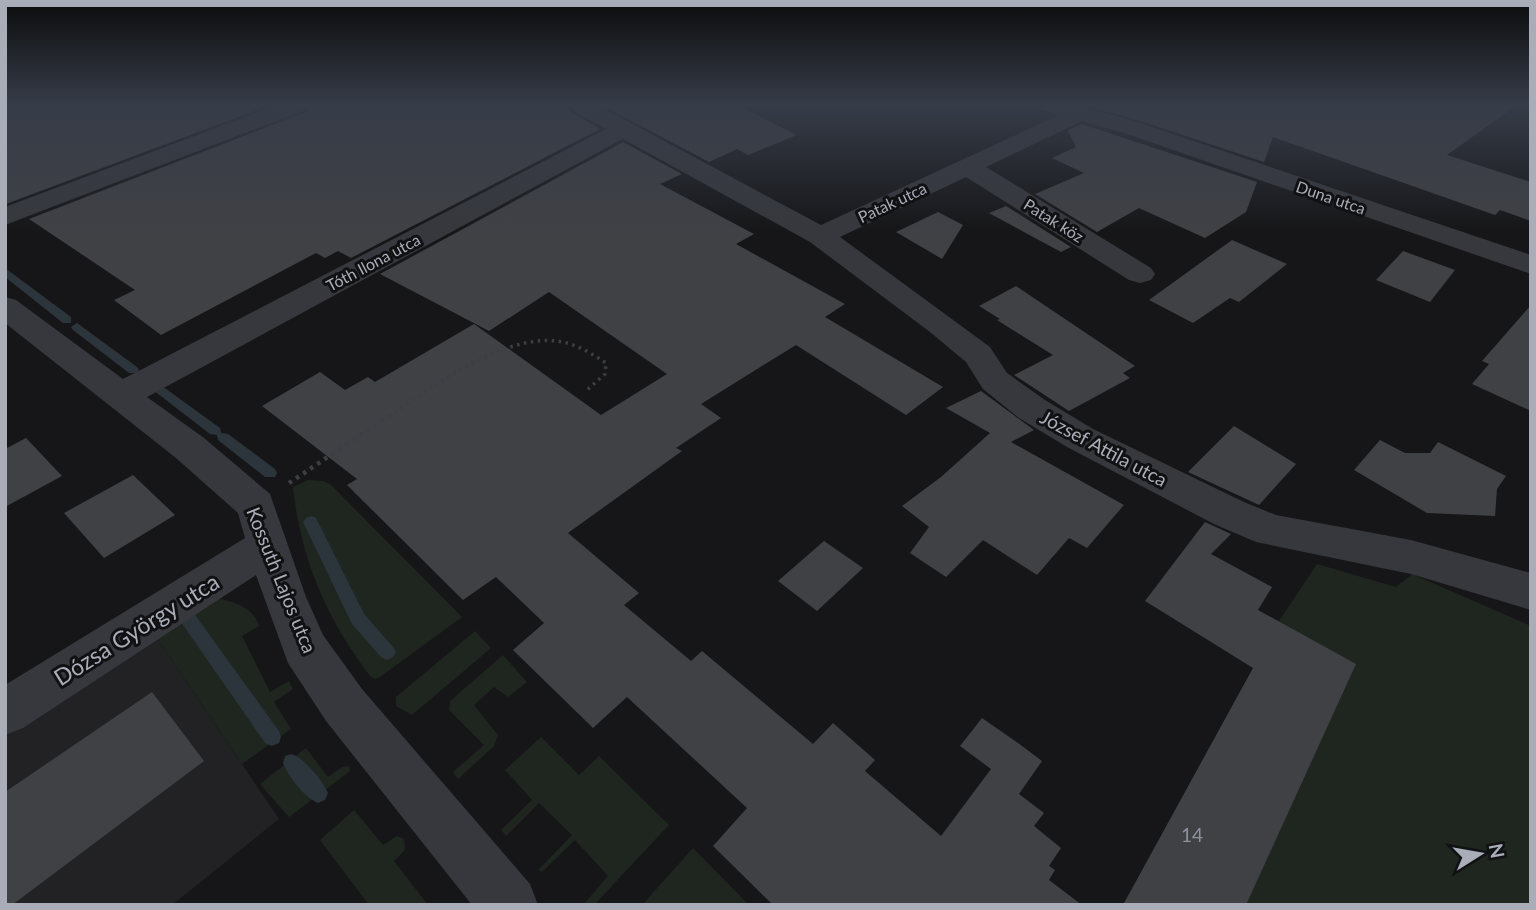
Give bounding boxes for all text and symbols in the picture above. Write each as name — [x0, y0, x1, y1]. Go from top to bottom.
street label: Duna utca — [1294, 176, 1368, 218]
street label: Patak utca — [855, 178, 929, 226]
street label: Patak köz — [1021, 194, 1087, 246]
street label: Tóth Ilona utca — [323, 229, 423, 295]
street label: József Attila utca — [1037, 405, 1171, 491]
street label: Kossuth Lajos utca — [242, 504, 322, 656]
street label: Dózsa György utca — [48, 567, 224, 691]
north arrow — [1445, 819, 1515, 889]
house number: 14 — [1181, 823, 1203, 846]
text: N — [1484, 841, 1510, 860]

